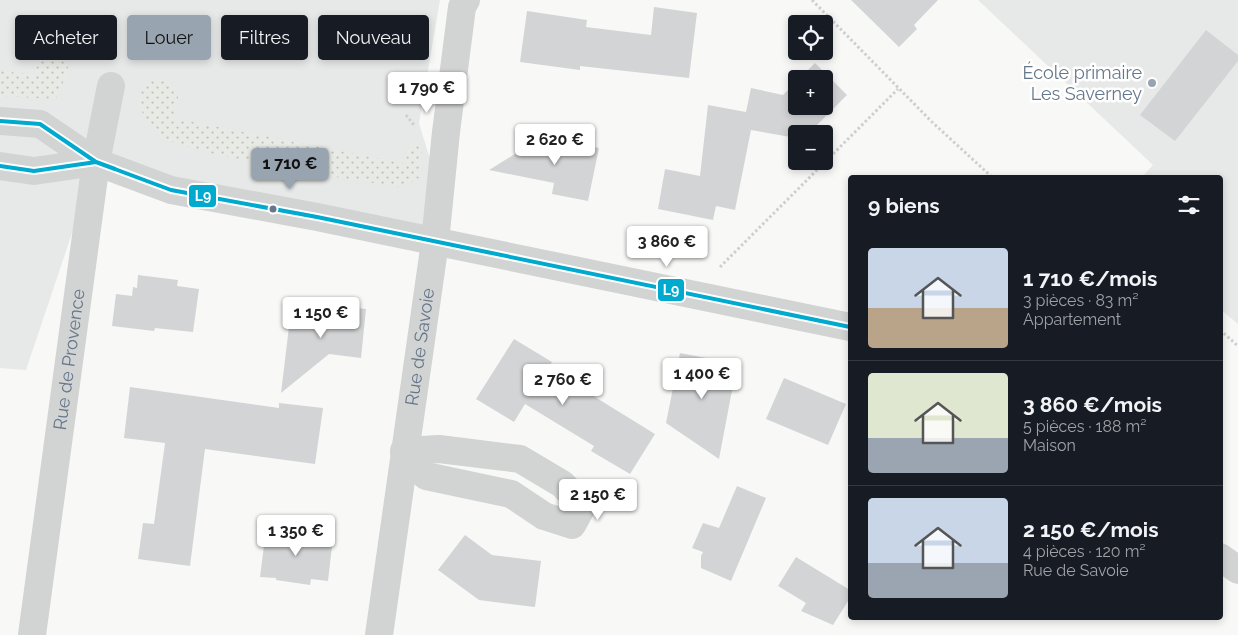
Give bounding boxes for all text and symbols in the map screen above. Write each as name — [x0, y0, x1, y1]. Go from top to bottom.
chip: Acheter — [15, 15, 117, 60]
chip: Louer — [127, 15, 211, 60]
chip: Filtres — [221, 15, 308, 60]
chip: Nouveau — [318, 15, 429, 60]
map controls — [788, 15, 833, 170]
button: locate — [788, 15, 833, 60]
place label: École primaire Les Saverney — [1023, 61, 1142, 104]
button: + — [788, 70, 833, 115]
pin: 1 790 € — [381, 72, 473, 114]
marker: École primaire Les Saverney — [1146, 77, 1158, 89]
text: 1 790 € — [399, 78, 455, 97]
pin: 2 620 € — [509, 124, 601, 166]
button: − — [788, 125, 833, 170]
text: 2 620 € — [526, 130, 584, 149]
pin: 1 710 € — [244, 148, 336, 190]
text: 1 710 € — [262, 154, 318, 173]
line badge: L9 — [188, 184, 217, 208]
text: L9 — [195, 188, 211, 204]
icon: filters — [1175, 191, 1203, 219]
text: 9 biens — [868, 193, 940, 218]
unlabelled marker — [268, 204, 278, 214]
pin: 3 860 € — [621, 226, 713, 268]
text: 3 860 € — [638, 232, 696, 251]
text: 1 710 €/mois — [1023, 266, 1157, 291]
icon: home — [908, 268, 968, 328]
line badge: L9 — [657, 278, 685, 302]
text: L9 — [663, 282, 679, 298]
street label: Rue de Savoie — [401, 286, 438, 407]
street label: Rue de Provence — [49, 287, 89, 431]
text: 3 pièces · 83 m² — [1023, 291, 1138, 310]
pin: 1 150 € — [275, 296, 367, 339]
text: 1 150 € — [294, 303, 348, 322]
text: Appartement — [1023, 310, 1121, 329]
pin: 1 400 € — [656, 358, 748, 400]
pin: 2 760 € — [517, 364, 609, 406]
text: 1 400 € — [673, 364, 731, 383]
text: 2 760 € — [534, 370, 592, 389]
text: 3 860 €/mois — [1023, 392, 1162, 417]
icon: home — [908, 393, 968, 453]
text: 5 pièces · 188 m² — [1023, 417, 1146, 436]
text: Maison — [1023, 436, 1076, 455]
pin: 2 150 € — [552, 478, 644, 521]
text: 2 150 € — [570, 485, 626, 504]
pin: 1 350 € — [250, 514, 342, 557]
text: 2 150 €/mois — [1023, 517, 1159, 542]
icon: home — [908, 518, 968, 578]
text: 1 350 € — [268, 521, 324, 540]
text: 4 pièces · 120 m² — [1023, 542, 1146, 561]
text: Rue de Savoie — [1023, 561, 1129, 580]

